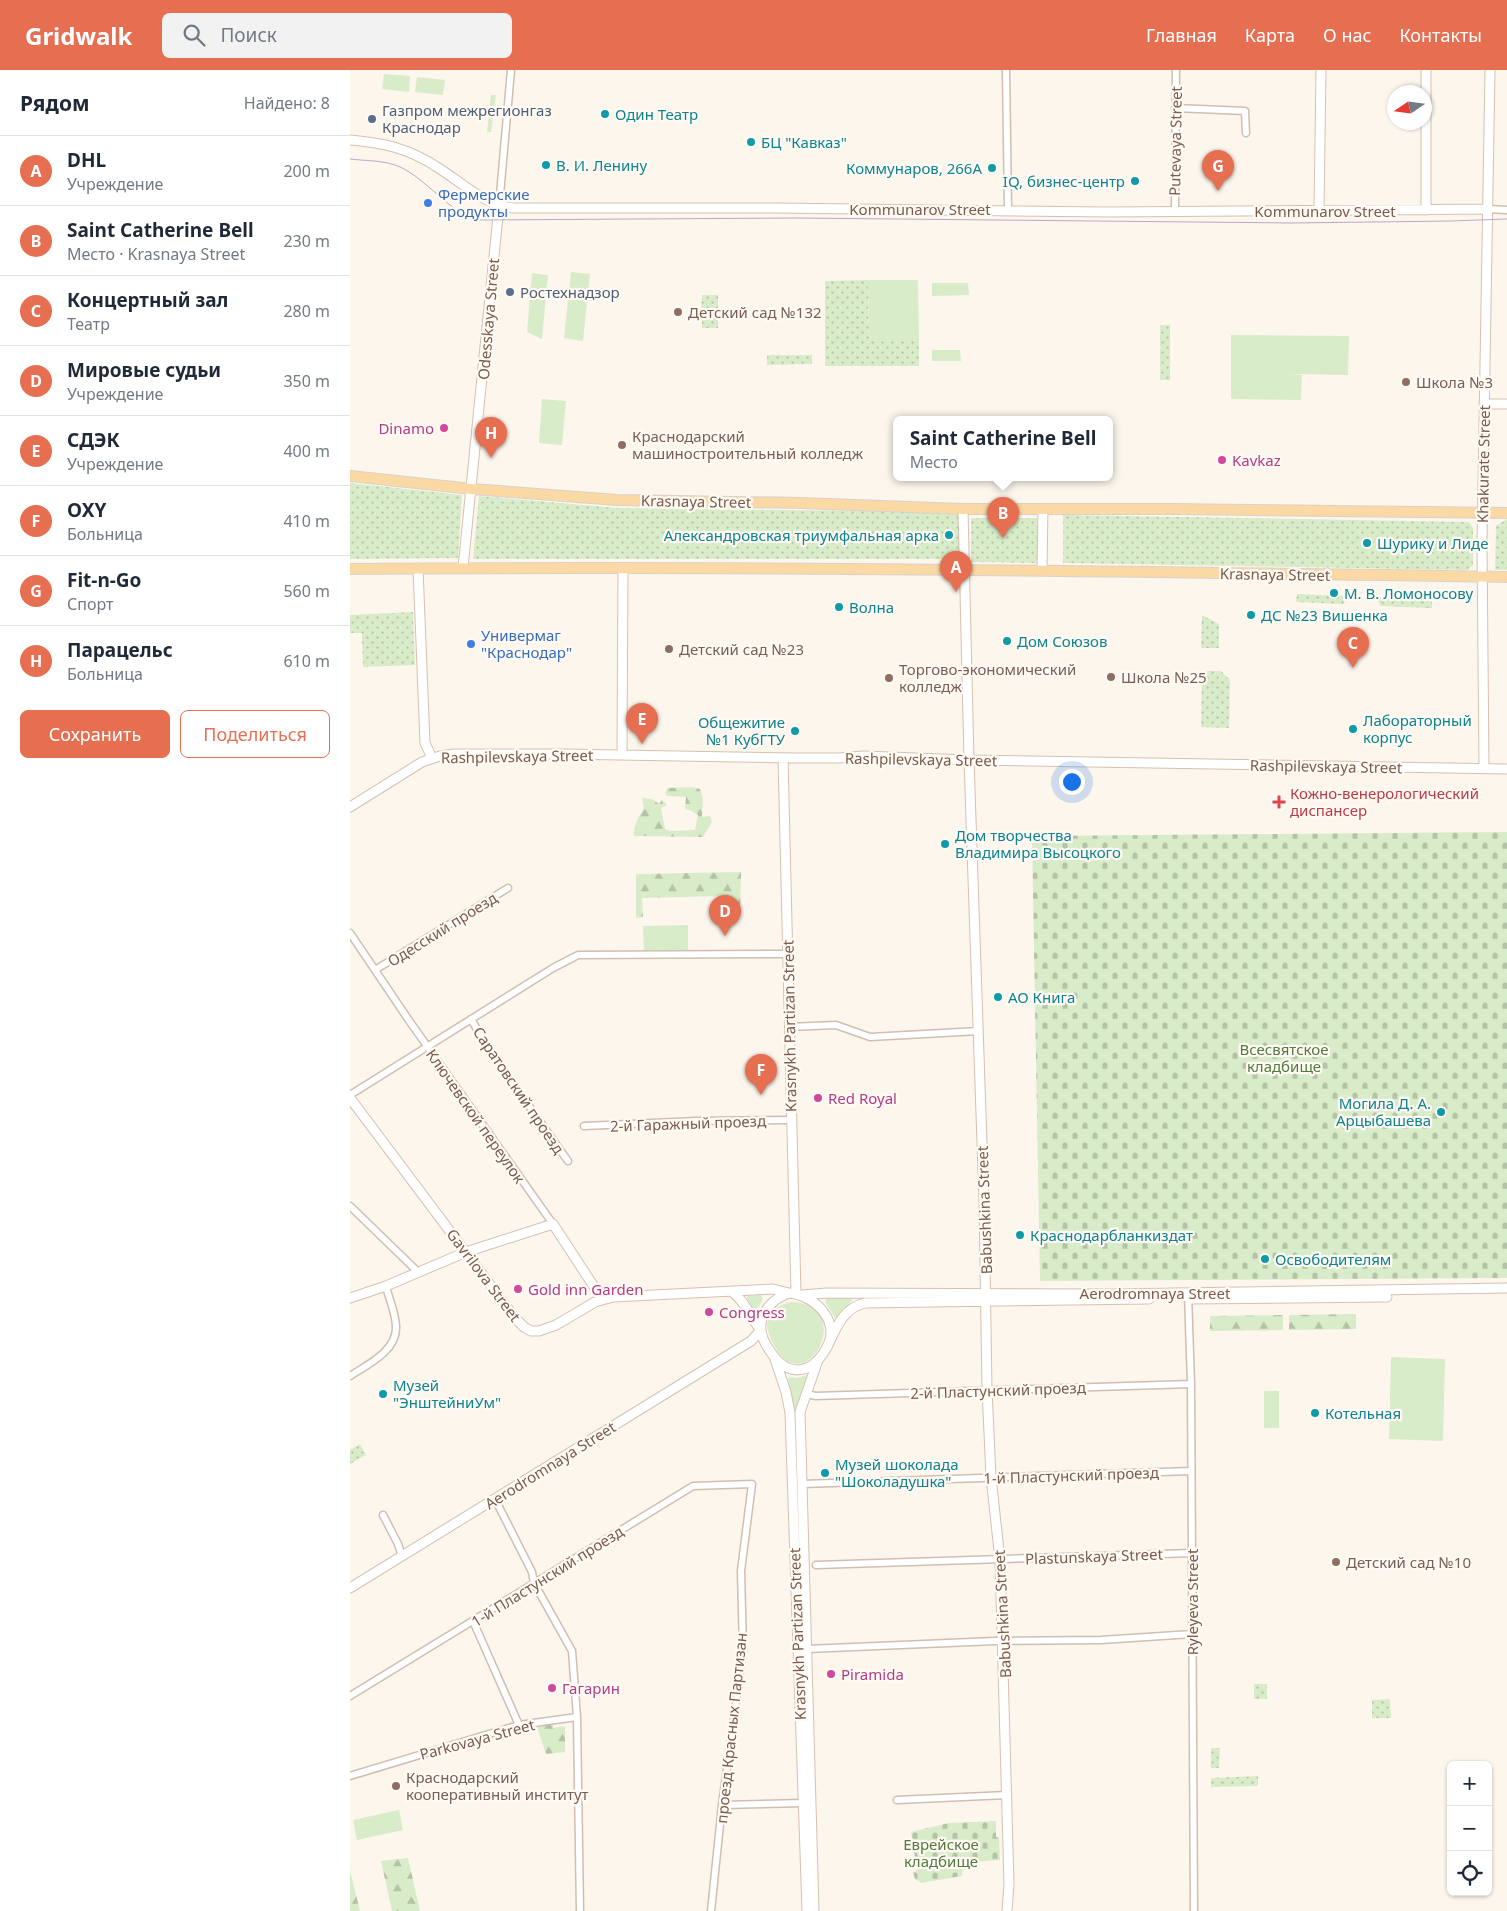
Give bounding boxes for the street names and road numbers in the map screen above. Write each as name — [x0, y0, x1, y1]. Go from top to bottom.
street label: Putevaya Street — [1164, 85, 1186, 196]
street label: Kommunarov Street — [849, 199, 991, 219]
street label: Kommunarov Street — [1254, 201, 1396, 221]
street label: Odesskaya Street — [473, 257, 503, 381]
street label: Khakurate Street — [1472, 404, 1494, 523]
street label: Krasnaya Street — [641, 490, 752, 512]
street label: Krasnaya Street — [1220, 563, 1331, 585]
street label: Rashpilevskaya Street — [441, 745, 594, 767]
street label: Rashpilevskaya Street — [845, 748, 998, 770]
street label: Rashpilevskaya Street — [1250, 755, 1403, 777]
street label: Одесский проезд — [383, 887, 501, 971]
street label: Krasnykh Partizan Street — [777, 939, 801, 1112]
street label: Саратовский проезд — [469, 1023, 569, 1157]
street label: Ключевской переулок — [422, 1045, 530, 1187]
street label: 2-й Гаражный проезд — [610, 1110, 766, 1136]
street label: Babushkina Street — [972, 1145, 996, 1275]
street label: Gavrilova Street — [442, 1224, 526, 1326]
street label: Aerodromnaya Street — [1080, 1283, 1231, 1303]
street label: 2-й Пластунский проезд — [910, 1377, 1086, 1403]
street label: Aerodromnaya Street — [481, 1416, 620, 1513]
street label: 1-й Пластунский проезд — [983, 1462, 1159, 1488]
street label: 1-й Пластунский проезд — [467, 1521, 627, 1631]
street label: Plastunskaya Street — [1025, 1544, 1164, 1568]
street label: Krasnykh Partizan Street — [784, 1547, 810, 1720]
street label: Ryleyeva Street — [1182, 1548, 1202, 1655]
street label: Babushkina Street — [989, 1549, 1015, 1679]
street label: проезд Красных Партизан — [711, 1632, 751, 1824]
street label: Parkovaya Street — [417, 1714, 537, 1764]

